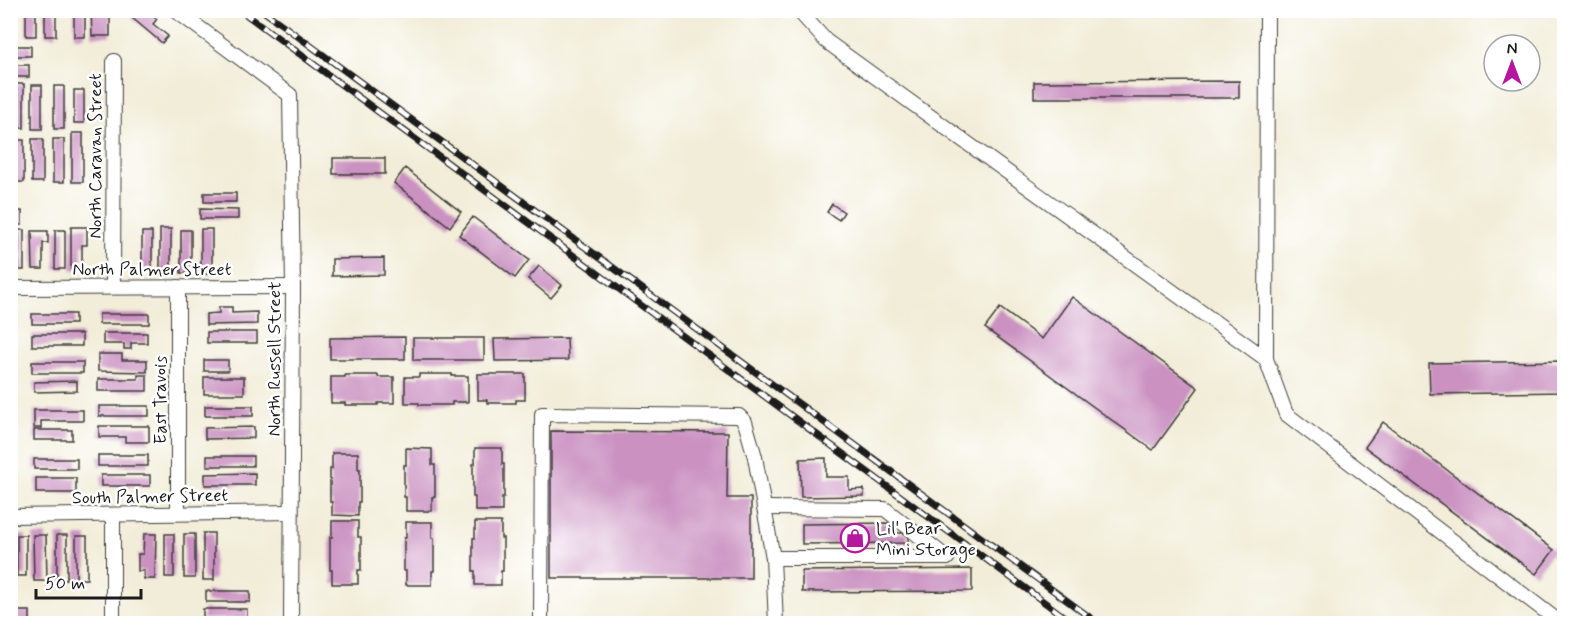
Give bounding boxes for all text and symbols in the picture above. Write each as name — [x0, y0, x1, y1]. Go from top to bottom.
north arrow — [1482, 33, 1542, 93]
text: N — [1507, 39, 1517, 60]
street label: North Caravan Street — [84, 73, 108, 239]
street label: North Palmer Street — [73, 258, 232, 282]
street label: North Russell Street — [263, 282, 287, 436]
street label: East Travois — [149, 356, 173, 444]
street label: South Palmer Street — [72, 484, 229, 510]
place label: Lil' Bear Mini Storage — [876, 517, 976, 563]
shop icon: Lil' Bear Mini Storage — [839, 522, 871, 554]
scale bar — [36, 562, 141, 600]
text: 50 m — [45, 572, 85, 596]

